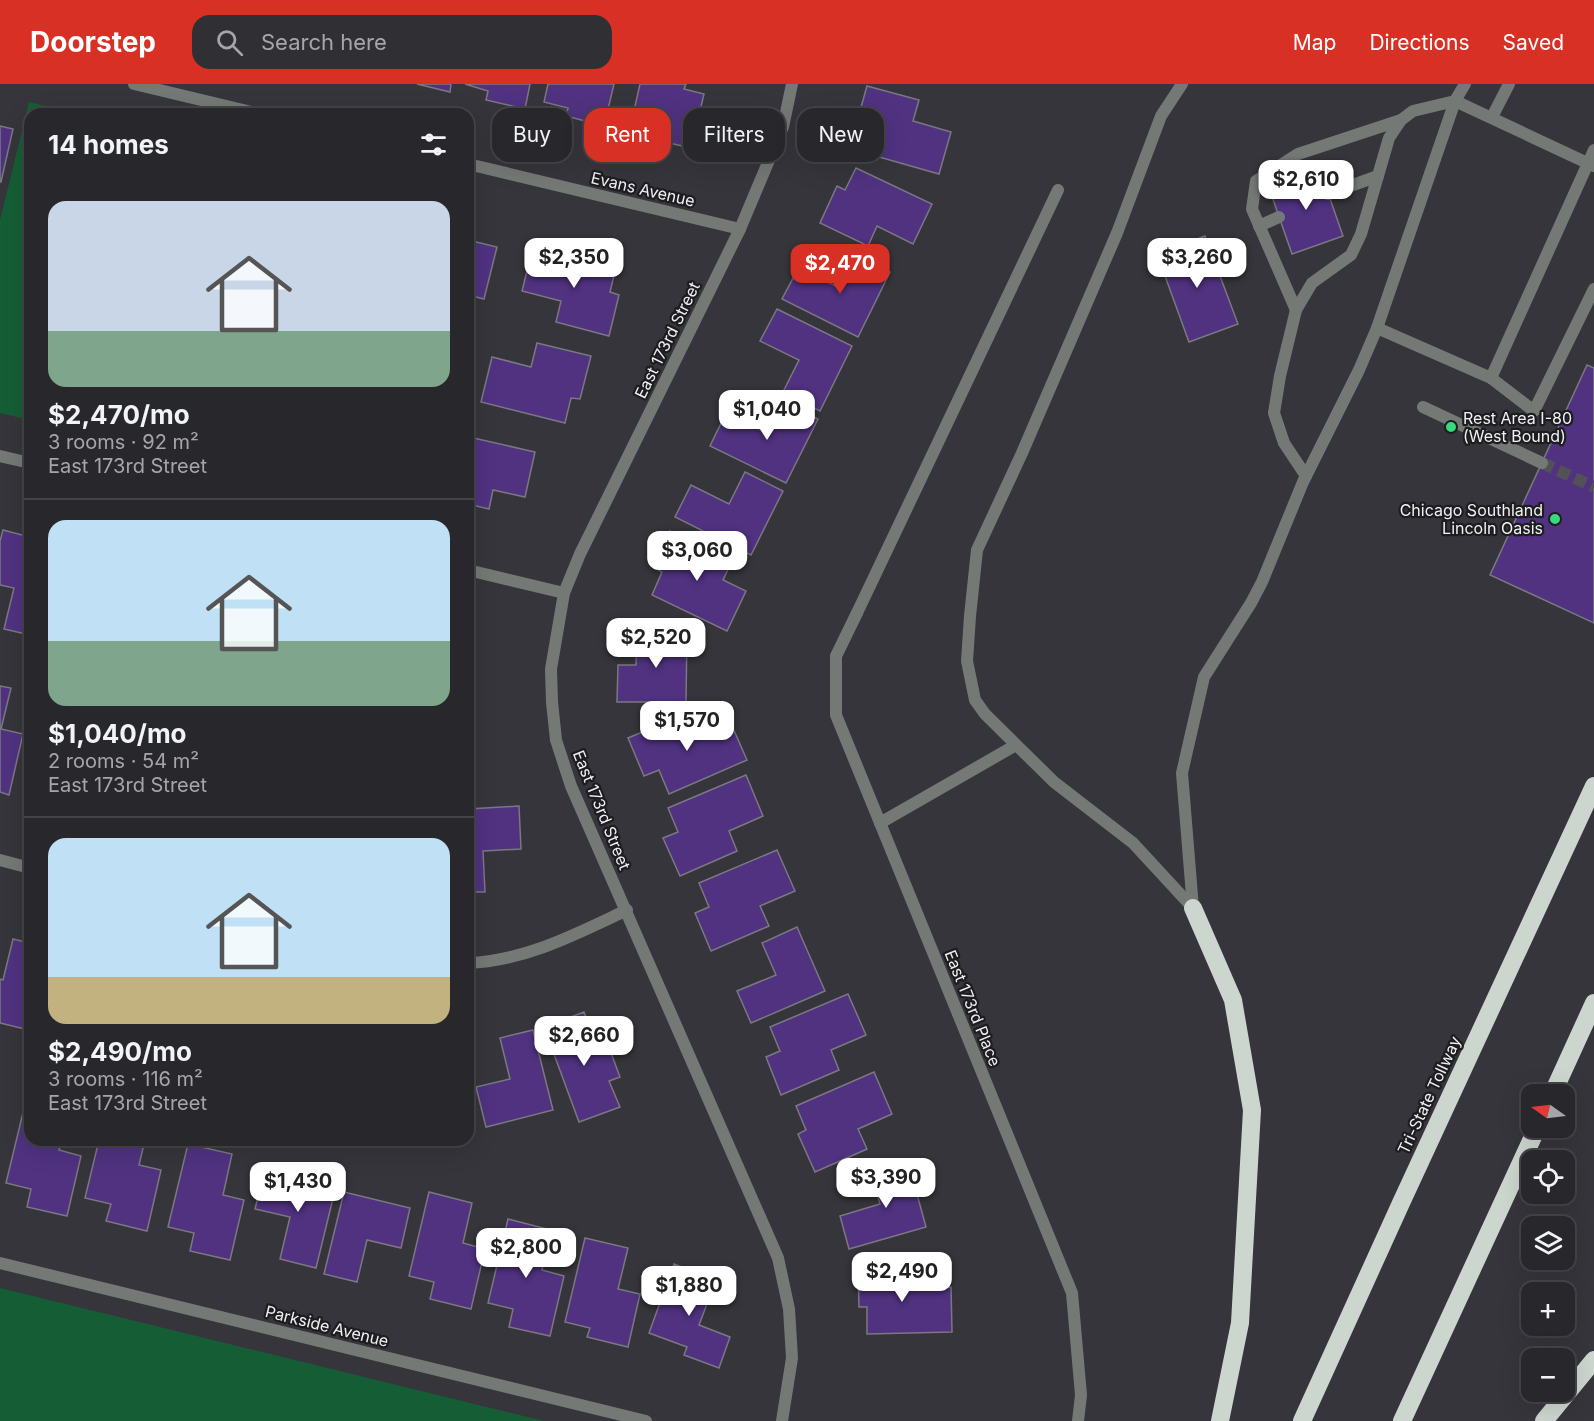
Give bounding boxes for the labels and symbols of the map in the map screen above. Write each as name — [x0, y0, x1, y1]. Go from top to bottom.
pin: $2,610 — [1257, 160, 1355, 211]
street label: Evans Avenue — [589, 167, 697, 211]
pin: $2,350 — [525, 238, 623, 289]
pin: $3,260 — [1148, 238, 1246, 289]
pin: $2,470 — [791, 244, 889, 295]
street label: East 173rd Street — [630, 278, 704, 402]
pin: $1,040 — [718, 390, 816, 441]
place label: Rest Area I-80 (West Bound) — [1463, 408, 1572, 446]
marker: Rest Area I-80 (West Bound) — [1444, 420, 1458, 434]
place label: Chicago Southland Lincoln Oasis — [1400, 500, 1543, 538]
marker: Chicago Southland Lincoln Oasis — [1548, 512, 1562, 526]
pin: $3,060 — [648, 531, 746, 582]
pin: $2,520 — [607, 618, 705, 669]
pin: $1,570 — [638, 701, 736, 752]
street label: East 173rd Street — [569, 747, 635, 873]
street label: East 173rd Place — [941, 947, 1005, 1069]
pin: $2,660 — [535, 1016, 633, 1067]
street label: Tri-State Tollway — [1393, 1033, 1465, 1157]
north arrow — [1521, 1084, 1575, 1138]
pin: $3,390 — [837, 1158, 935, 1209]
pin: $1,430 — [249, 1162, 347, 1213]
pin: $2,800 — [477, 1228, 575, 1279]
pin: $2,490 — [853, 1252, 951, 1303]
pin: $1,880 — [640, 1266, 738, 1317]
street label: Parkside Avenue — [263, 1301, 391, 1351]

